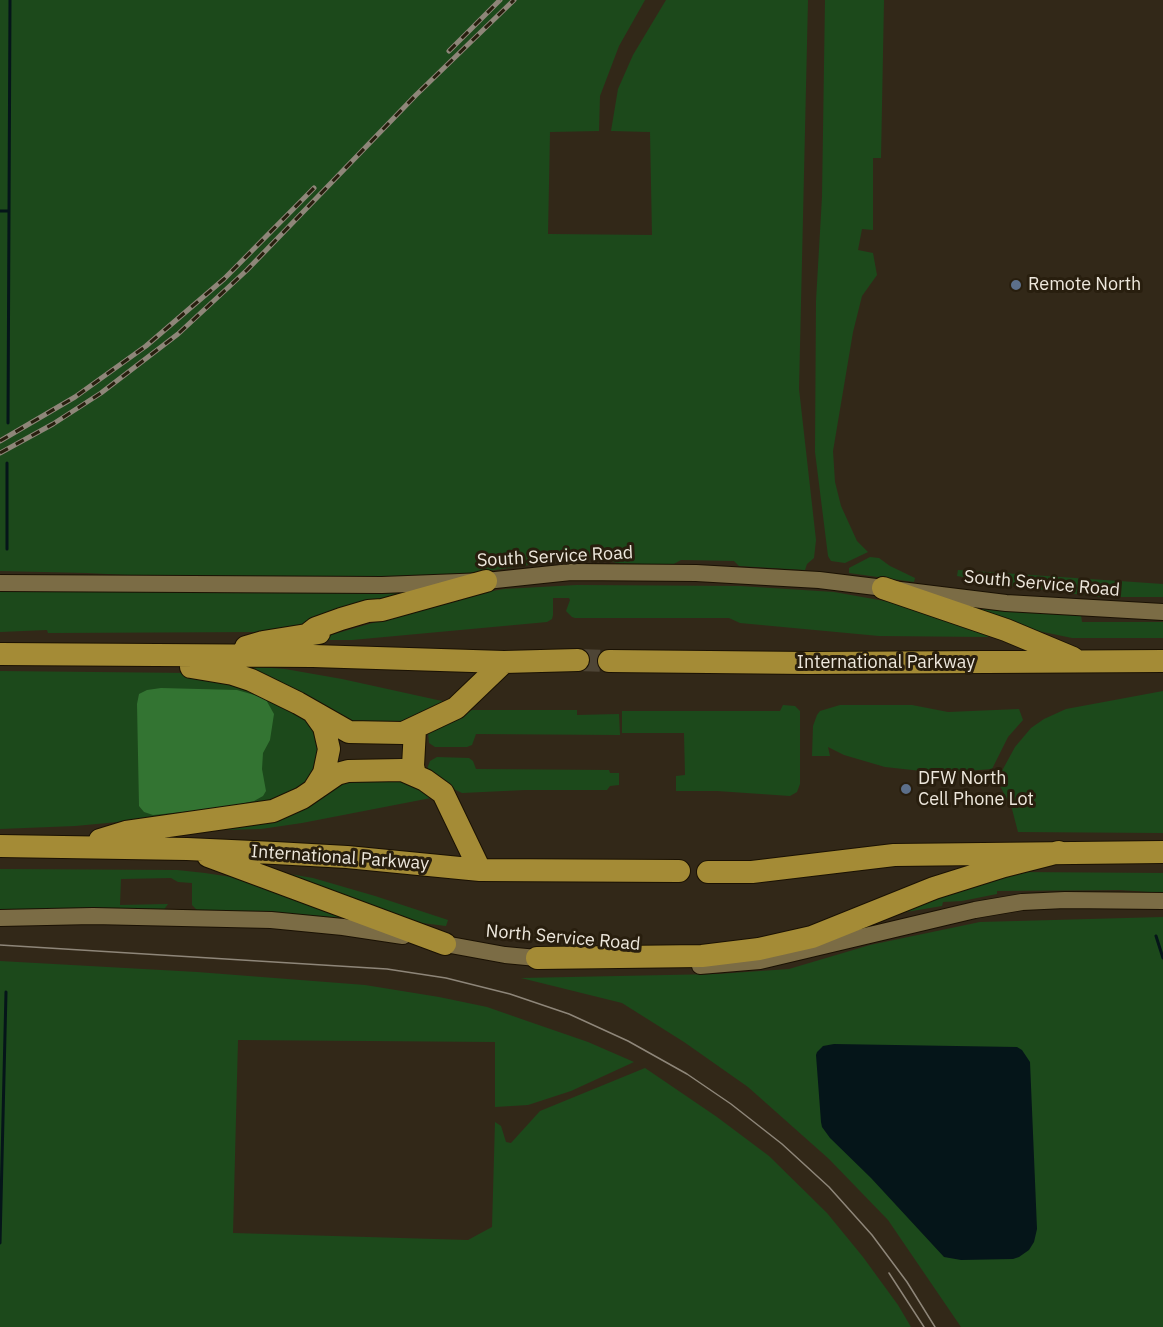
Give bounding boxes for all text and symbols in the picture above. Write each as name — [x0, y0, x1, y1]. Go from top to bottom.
place label: Remote North — [1028, 274, 1141, 296]
marker: Remote North — [1009, 278, 1023, 292]
street label: South Service Road — [476, 542, 634, 572]
street label: South Service Road — [963, 566, 1121, 602]
street label: International Parkway — [797, 652, 975, 674]
place label: DFW North Cell Phone Lot — [918, 768, 1034, 810]
marker: DFW North Cell Phone Lot — [899, 782, 913, 796]
street label: International Parkway — [250, 841, 430, 875]
street label: North Service Road — [485, 920, 641, 956]

